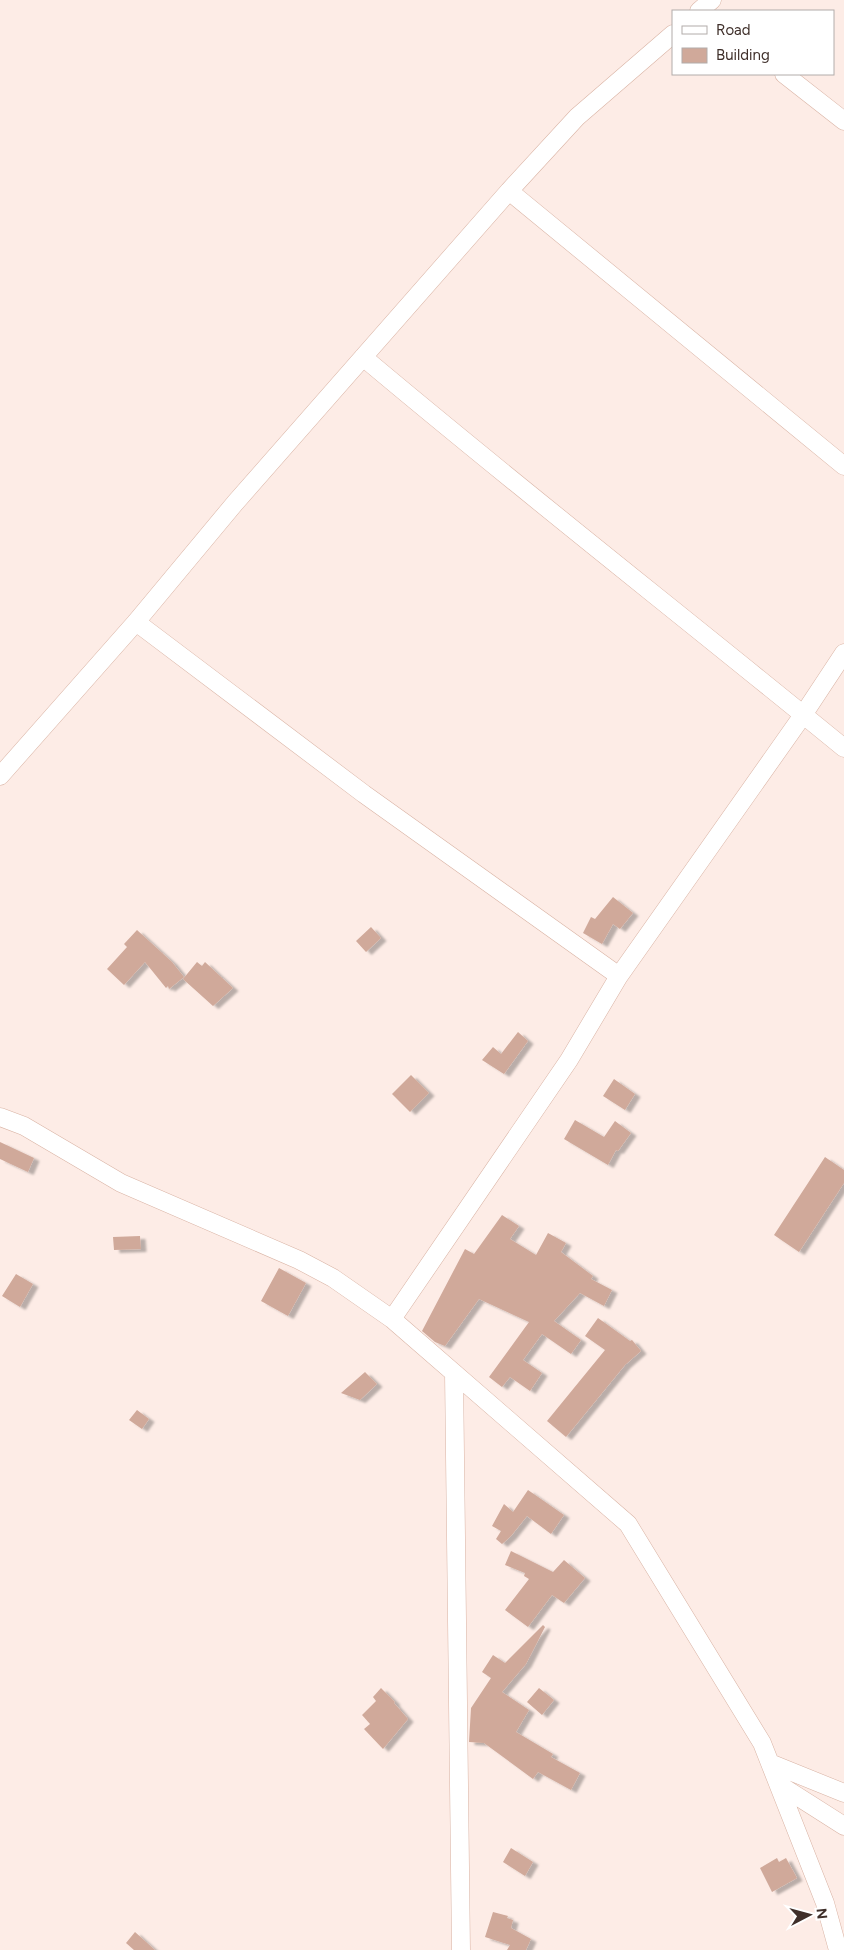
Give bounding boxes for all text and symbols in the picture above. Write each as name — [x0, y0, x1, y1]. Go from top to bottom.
legend — [672, 10, 834, 75]
text: Road — [716, 21, 751, 39]
text: Building — [716, 46, 770, 64]
north arrow — [784, 1890, 834, 1940]
text: N — [812, 1907, 830, 1920]

